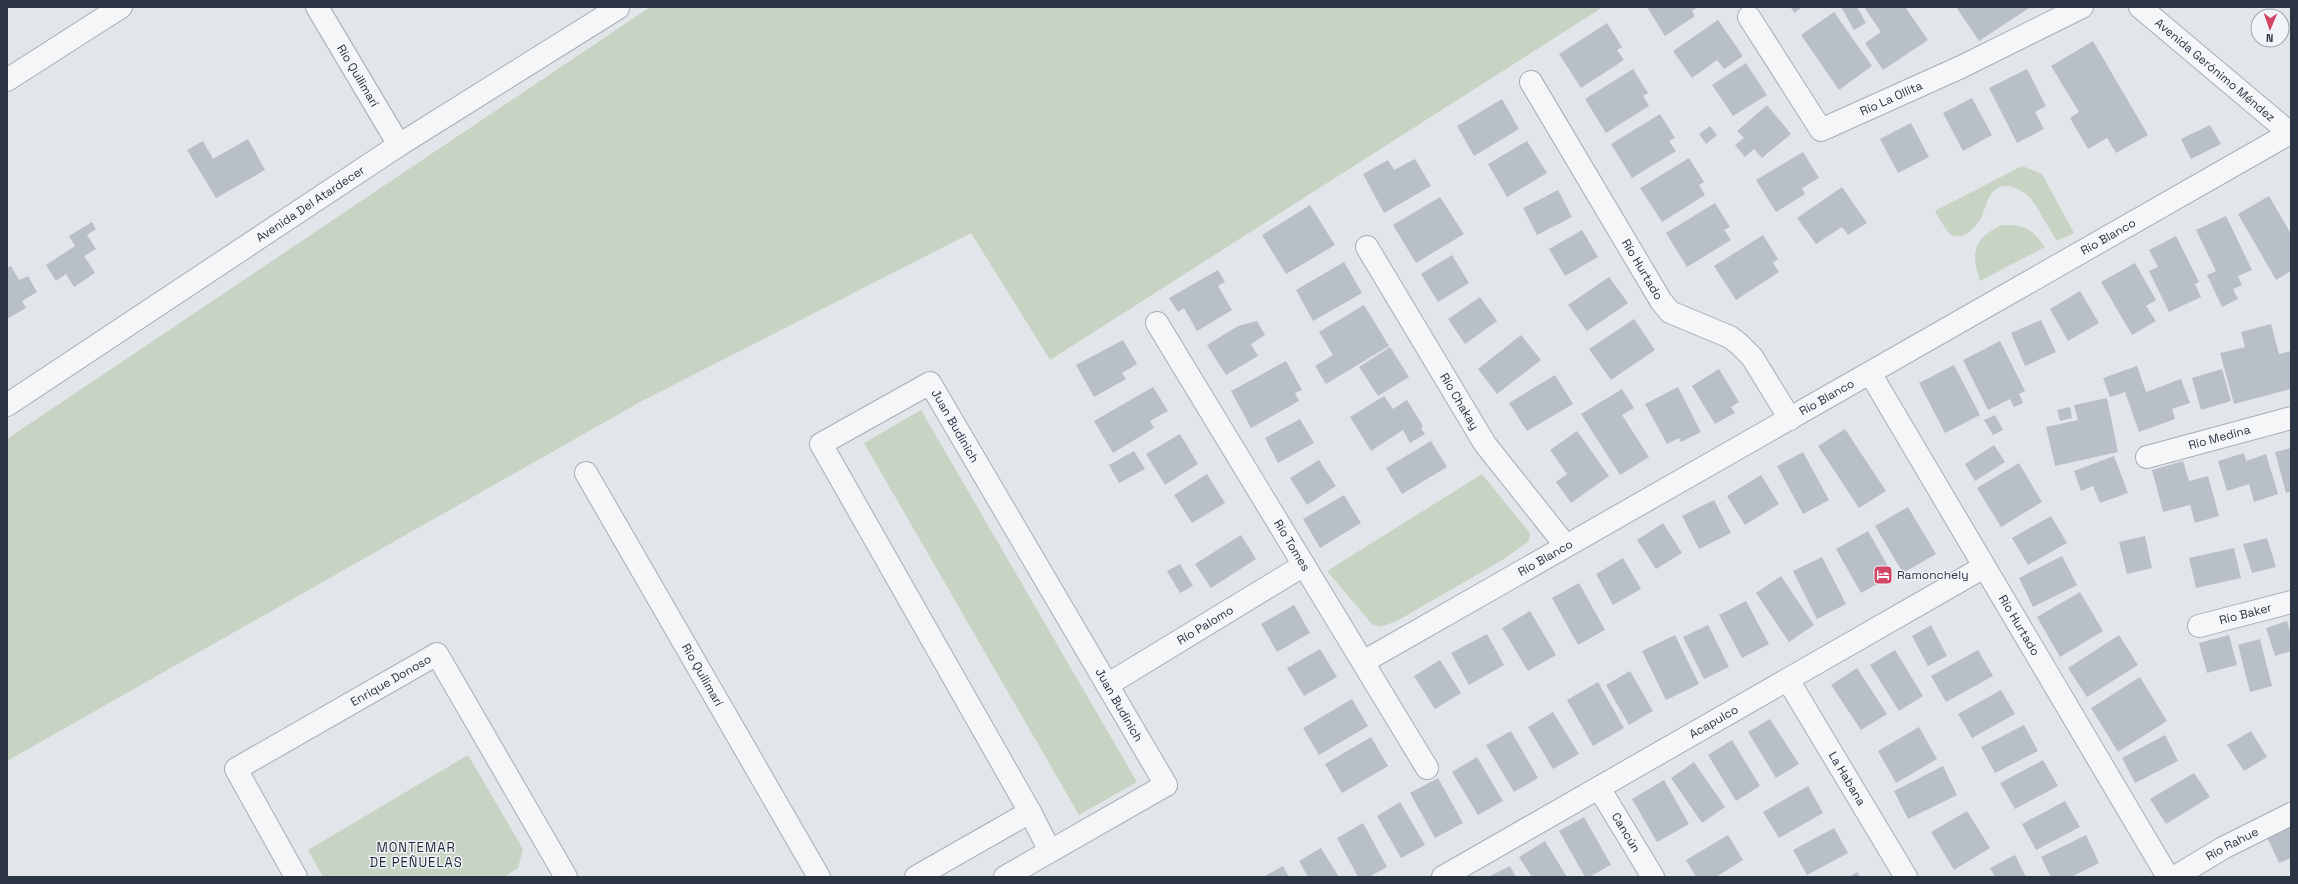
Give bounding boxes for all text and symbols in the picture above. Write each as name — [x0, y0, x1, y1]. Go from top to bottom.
north arrow — [2250, 8, 2290, 48]
street label: Avenida Gerónimo Méndez — [2152, 15, 2278, 125]
text: N — [2266, 31, 2274, 45]
street label: Río Quilimarí — [333, 42, 383, 110]
street label: Río La Ollita — [1857, 77, 1925, 119]
street label: Avenida Del Atardecer — [253, 162, 368, 246]
street label: Río Blanco — [2078, 215, 2139, 259]
street label: Río Hurtado — [1618, 236, 1667, 303]
street label: Río Chakay — [1436, 370, 1483, 433]
street label: Río Blanco — [1796, 375, 1857, 419]
street label: Juan Budinich — [928, 386, 982, 466]
street label: Río Medina — [2187, 421, 2252, 453]
street label: Río Tomes — [1270, 516, 1314, 574]
street label: Río Blanco — [1515, 536, 1576, 580]
hotel icon: Ramonchely — [1872, 564, 1894, 586]
place label: Ramonchely — [1897, 567, 1969, 583]
street label: Río Hurtado — [1995, 592, 2043, 659]
street label: Río Baker — [2217, 599, 2274, 628]
street label: Río Palomo — [1174, 602, 1236, 648]
street label: Río Quilimarí — [678, 641, 727, 709]
street label: Enrique Donoso — [348, 651, 434, 710]
street label: Juan Budinich — [1092, 665, 1146, 745]
street label: Acapulco — [1686, 701, 1741, 742]
street label: La Habana — [1825, 749, 1869, 809]
street label: Cancún — [1608, 810, 1644, 855]
street label: Río Rahue — [2203, 824, 2261, 865]
district label: MONTEMAR DE PEÑUELAS — [369, 839, 463, 871]

